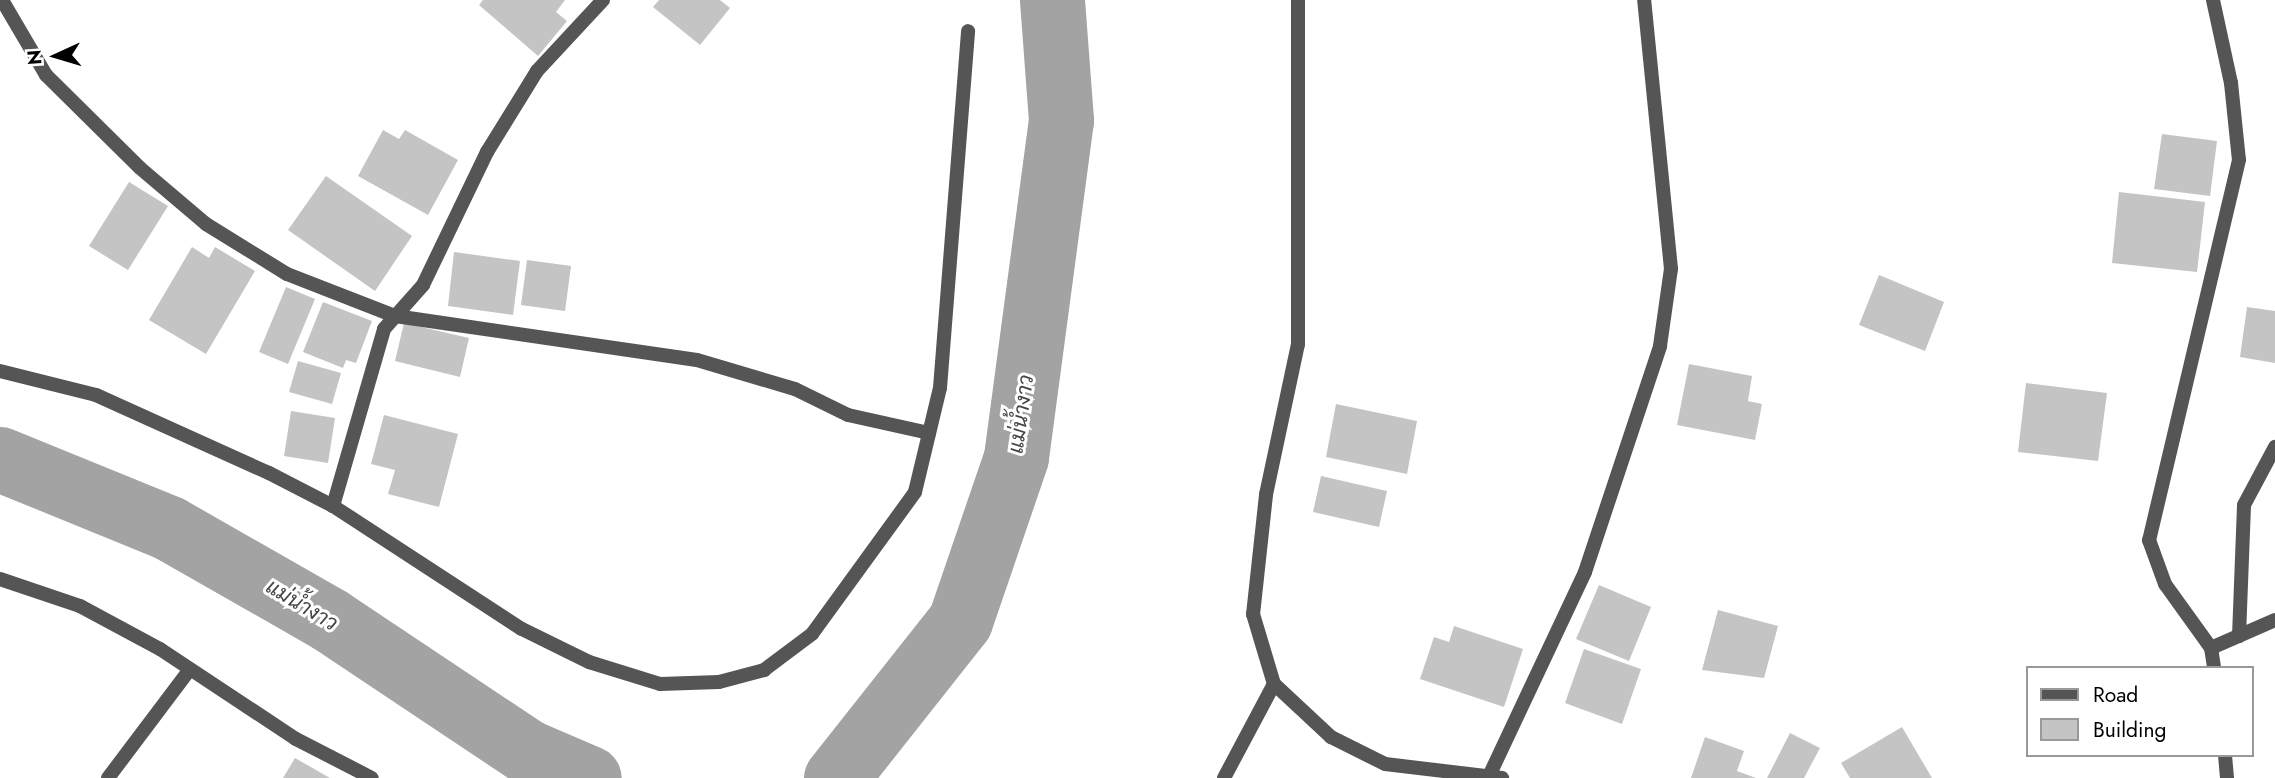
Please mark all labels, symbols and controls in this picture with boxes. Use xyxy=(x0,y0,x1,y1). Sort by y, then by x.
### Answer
north arrow xyxy=(21,21,91,91)
text: N xyxy=(21,49,49,66)
water label: แม่น้ำงาว xyxy=(1003,373,1039,455)
water label: แม่น้ำงาว xyxy=(262,574,342,636)
legend xyxy=(2026,666,2254,757)
text: Road xyxy=(2093,680,2138,710)
text: Building xyxy=(2093,715,2166,745)

